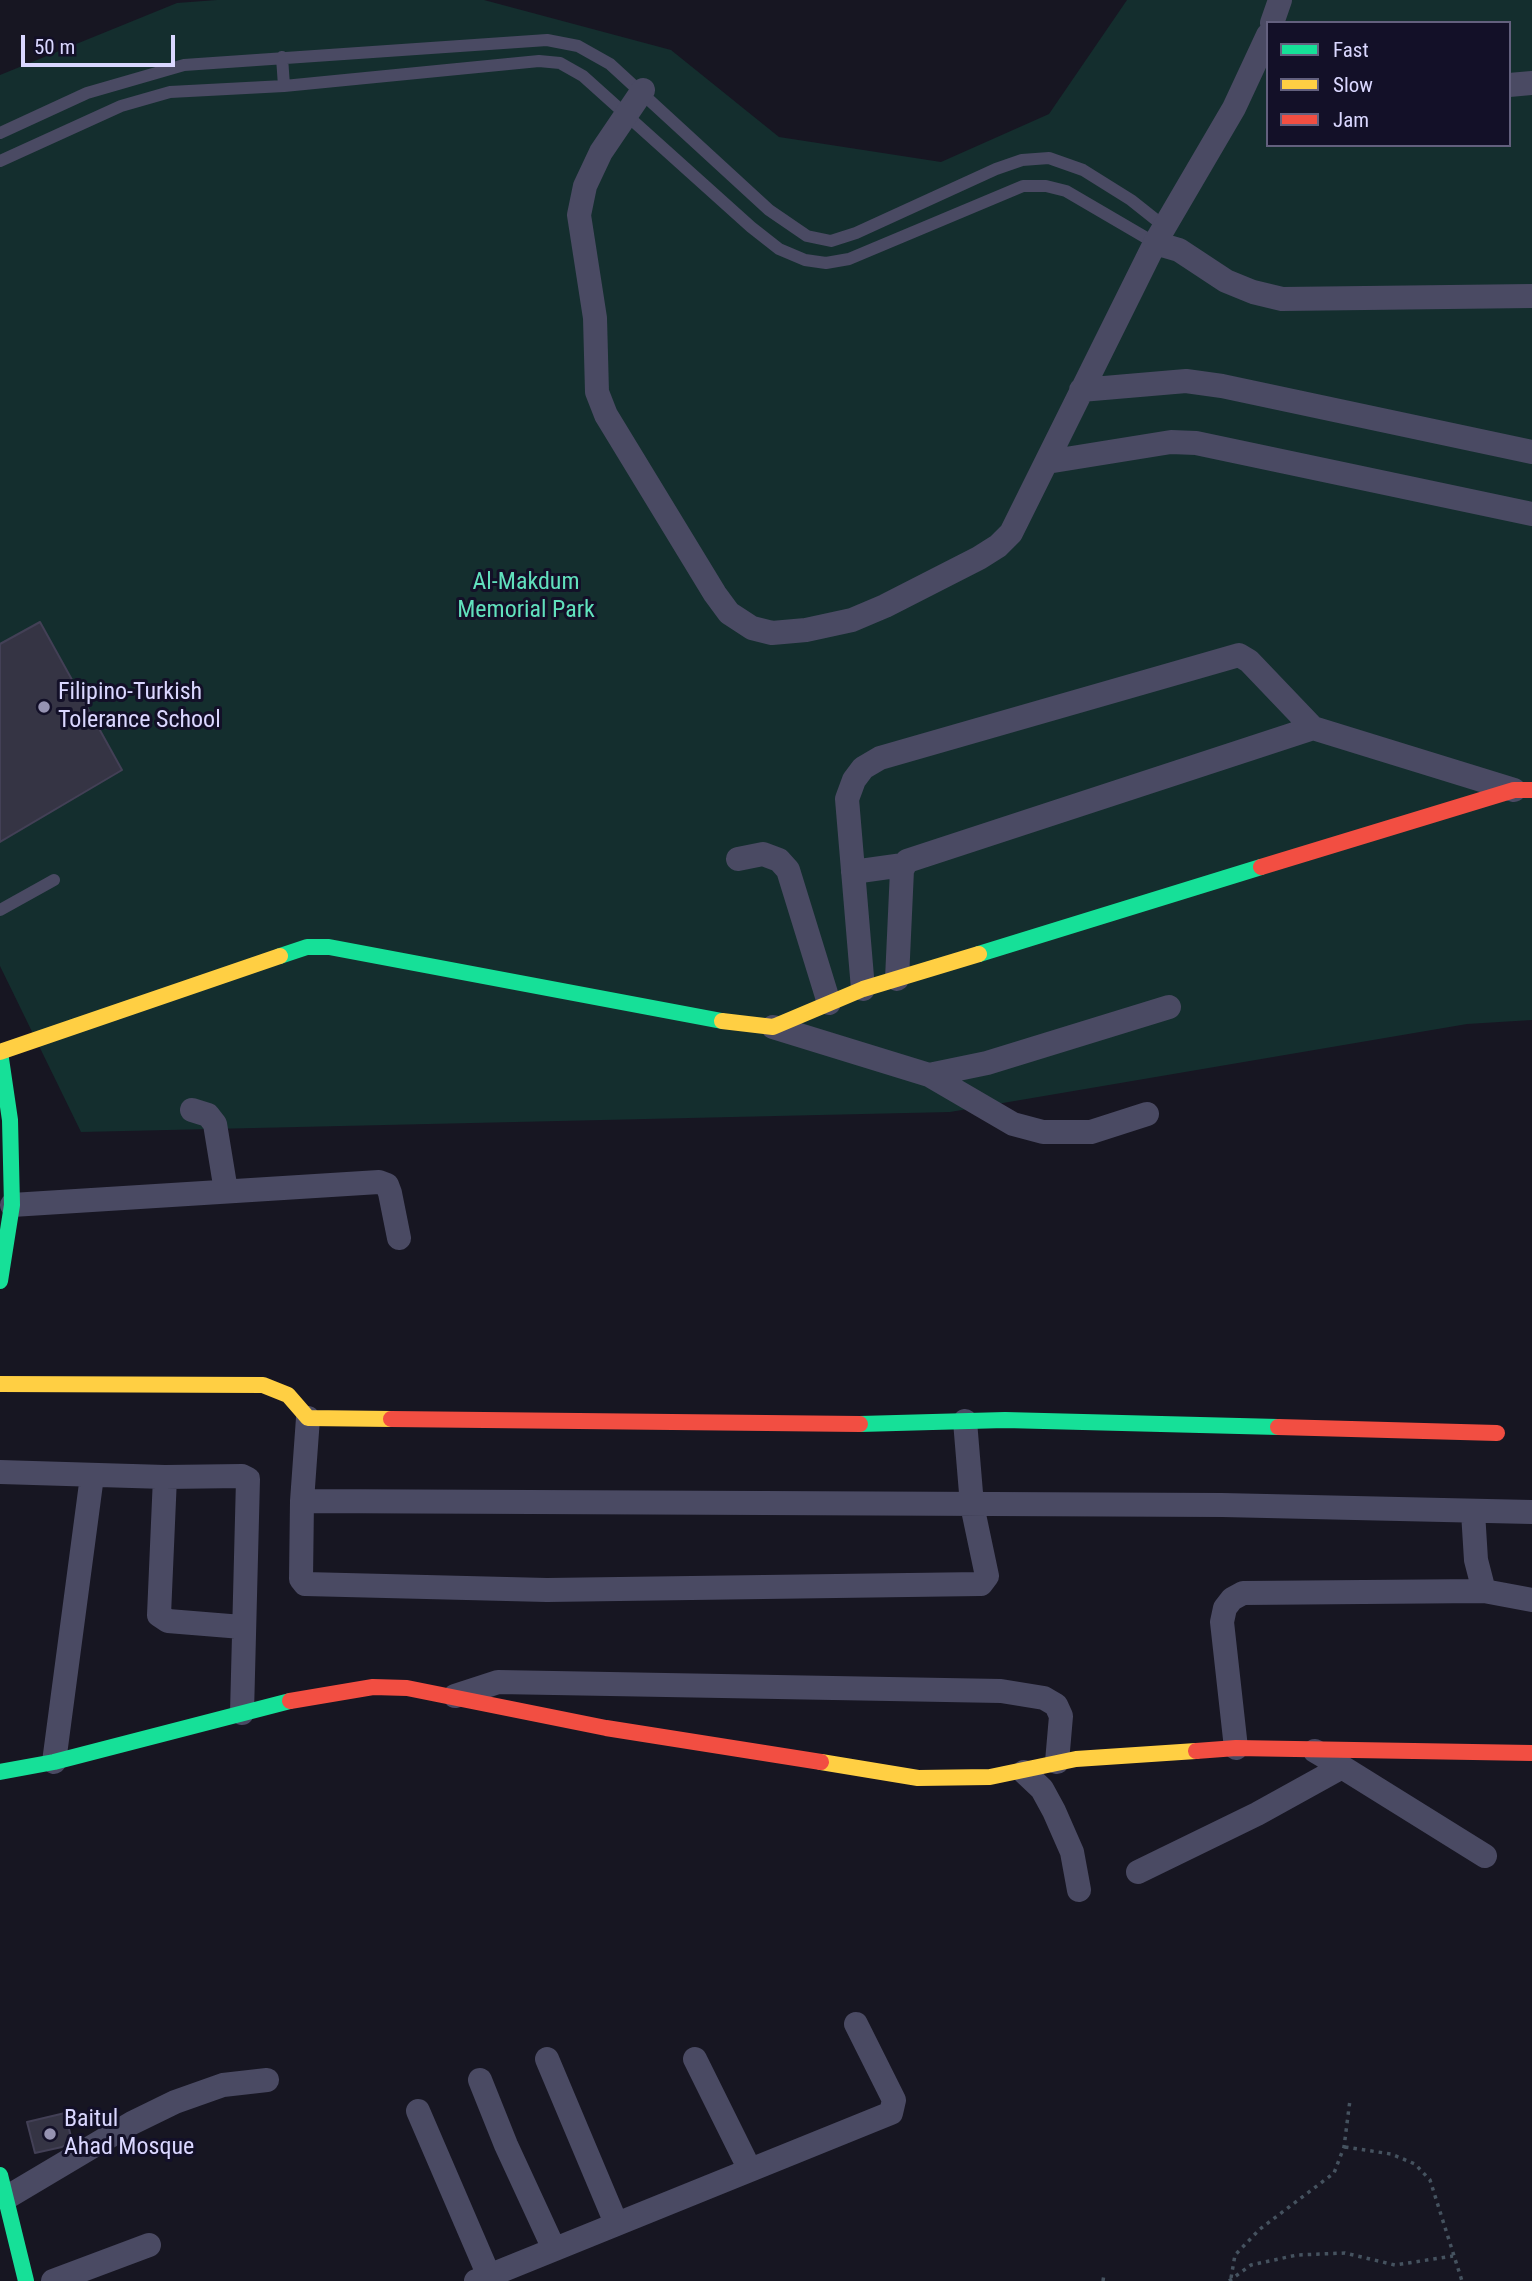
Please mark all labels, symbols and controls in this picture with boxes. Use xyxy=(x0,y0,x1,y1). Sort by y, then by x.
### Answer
scale bar xyxy=(24,21,178,65)
legend xyxy=(1266,21,1511,147)
text: 50 m xyxy=(34,35,75,59)
text: Fast xyxy=(1333,38,1369,62)
text: Slow xyxy=(1333,73,1373,97)
text: Jam xyxy=(1333,108,1369,132)
park label: Al-Makdum Memorial Park xyxy=(457,569,595,625)
place label: Filipino-Turkish Tolerance School xyxy=(58,679,221,735)
marker: Filipino-Turkish Tolerance School xyxy=(36,699,52,715)
place label: Baitul Ahad Mosque xyxy=(64,2106,194,2162)
marker: Baitul Ahad Mosque xyxy=(42,2126,58,2142)

